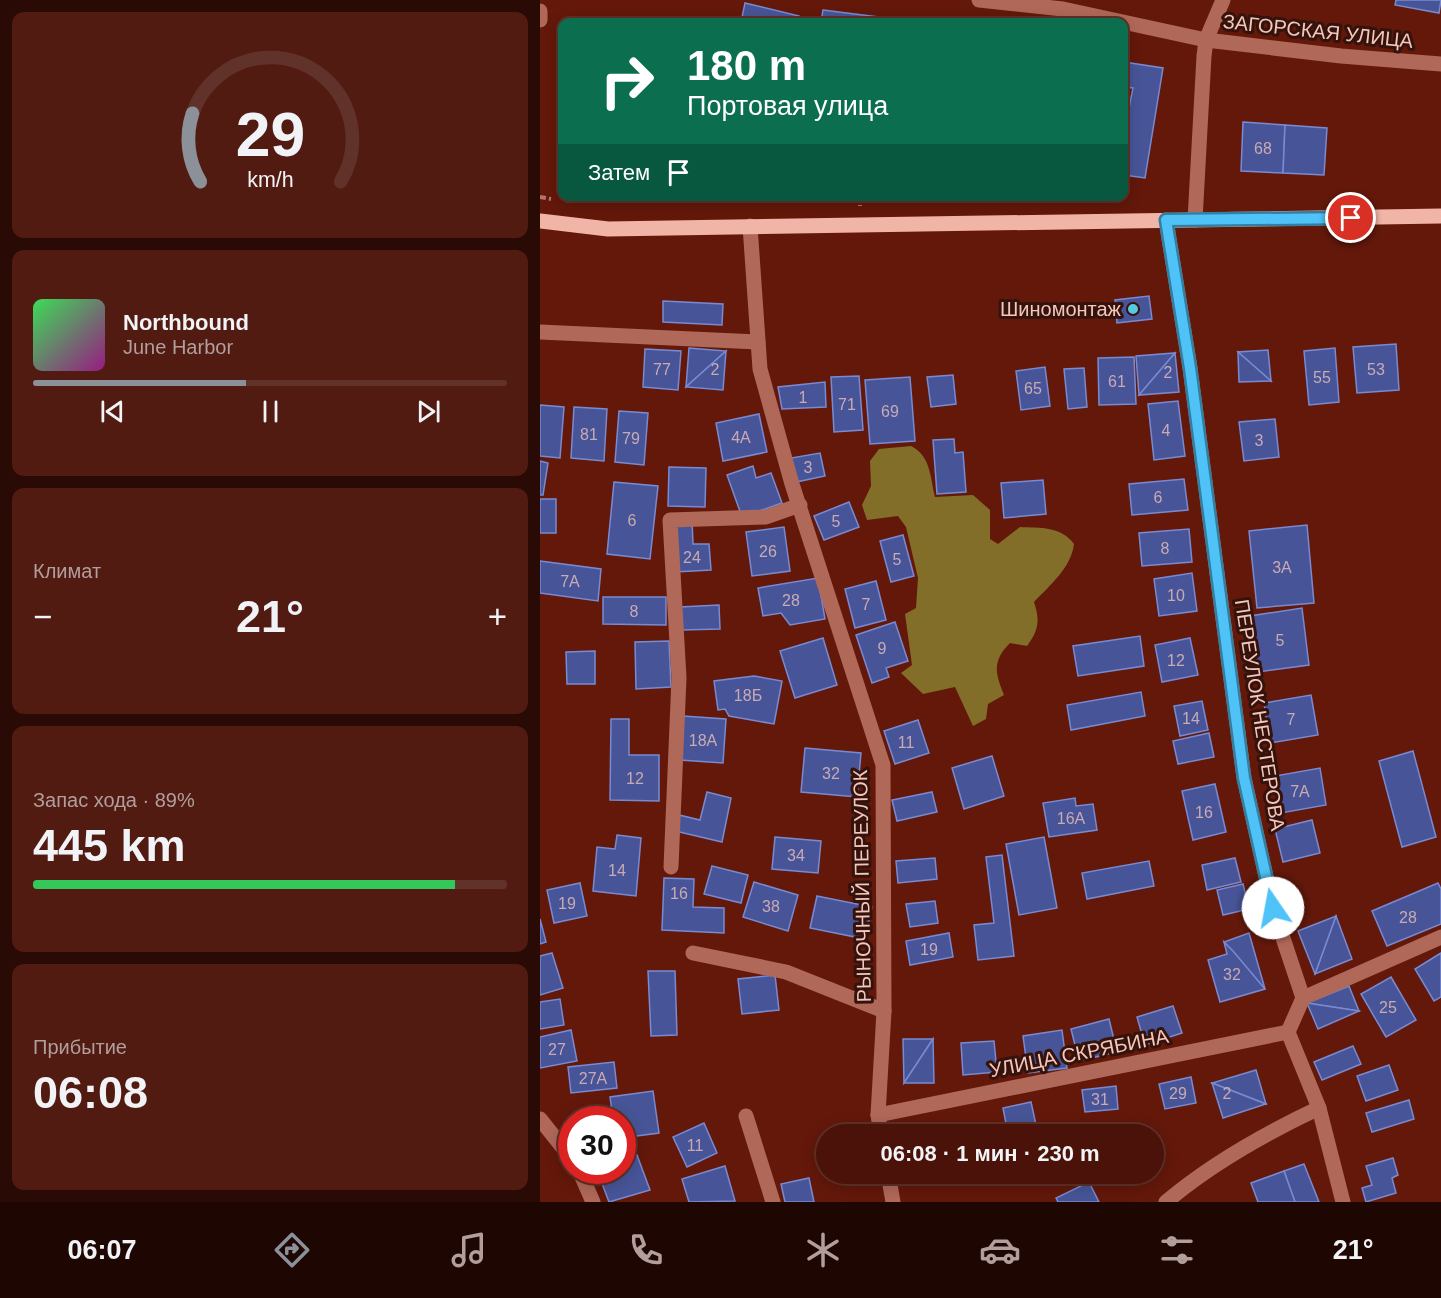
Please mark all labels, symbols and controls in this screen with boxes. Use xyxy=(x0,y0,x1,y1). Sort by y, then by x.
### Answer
street label: ЗАГОРСКАЯ УЛИЦА xyxy=(1222,10,1415,52)
icon: right xyxy=(588,42,666,120)
text: 180 m xyxy=(687,42,806,89)
text: Портовая улица xyxy=(687,91,888,121)
text: 29 xyxy=(235,100,305,169)
house number: 68 xyxy=(1254,140,1272,157)
icon: arrive xyxy=(662,156,695,189)
text: Затем xyxy=(588,160,650,185)
text: km/h xyxy=(247,168,293,192)
pin xyxy=(1325,192,1376,243)
icon: arrive xyxy=(1334,201,1367,234)
place label: Шиномонтаж xyxy=(1000,298,1122,320)
marker: Шиномонтаж xyxy=(1126,302,1140,316)
text: Northbound xyxy=(123,310,249,335)
text: June Harbor xyxy=(123,336,233,358)
house number: 77 xyxy=(653,361,671,378)
house number: 2 xyxy=(711,361,720,378)
house number: 53 xyxy=(1367,361,1385,378)
house number: 2 xyxy=(1164,364,1173,381)
house number: 55 xyxy=(1313,369,1331,386)
house number: 61 xyxy=(1108,373,1126,390)
house number: 65 xyxy=(1024,380,1042,397)
house number: 1 xyxy=(799,389,808,406)
icon: previous xyxy=(96,395,129,428)
icon: pause xyxy=(254,395,287,428)
icon: next xyxy=(412,395,445,428)
house number: 71 xyxy=(838,396,856,413)
house number: 69 xyxy=(881,403,899,420)
house number: 4 xyxy=(1162,422,1171,439)
house number: 81 xyxy=(580,426,598,443)
house number: 4А xyxy=(731,429,751,446)
house number: 79 xyxy=(622,430,640,447)
house number: 3 xyxy=(1255,432,1264,449)
house number: 3 xyxy=(804,459,813,476)
house number: 6 xyxy=(1154,489,1163,506)
house number: 6 xyxy=(628,512,637,529)
house number: 5 xyxy=(832,513,841,530)
house number: 8 xyxy=(1161,540,1170,557)
house number: 26 xyxy=(759,543,777,560)
house number: 24 xyxy=(683,549,701,566)
house number: 5 xyxy=(893,551,902,568)
house number: 3А xyxy=(1272,559,1292,576)
text: Климат xyxy=(33,560,101,582)
house number: 7А xyxy=(560,573,580,590)
house number: 10 xyxy=(1167,587,1185,604)
text: 21° xyxy=(236,591,304,642)
house number: 28 xyxy=(782,592,800,609)
house number: 7 xyxy=(862,596,871,613)
text: − xyxy=(33,598,52,635)
text: + xyxy=(488,598,507,635)
street label: ПЕРЕУЛОК НЕСТЕРОВА xyxy=(1231,598,1289,833)
house number: 8 xyxy=(630,603,639,620)
house number: 5 xyxy=(1276,632,1285,649)
house number: 9 xyxy=(878,640,887,657)
house number: 12 xyxy=(1167,652,1185,669)
house number: 18Б xyxy=(734,687,762,704)
house number: 14 xyxy=(1182,710,1200,727)
house number: 7 xyxy=(1287,711,1296,728)
house number: 18А xyxy=(689,732,718,749)
house number: 11 xyxy=(898,734,914,751)
house number: 32 xyxy=(822,765,840,782)
street label: РЫНОЧНЫЙ ПЕРЕУЛОК xyxy=(848,769,875,1003)
house number: 12 xyxy=(626,770,644,787)
house number: 7А xyxy=(1290,783,1310,800)
text: Запас хода · 89% xyxy=(33,789,195,811)
house number: 16 xyxy=(1195,804,1213,821)
house number: 16А xyxy=(1057,810,1086,827)
text: 445 km xyxy=(33,820,186,871)
house number: 34 xyxy=(787,847,805,864)
house number: 14 xyxy=(608,862,626,879)
position arrow xyxy=(1241,876,1305,940)
house number: 16 xyxy=(670,885,688,902)
house number: 19 xyxy=(558,895,576,912)
house number: 38 xyxy=(762,898,780,915)
house number: 28 xyxy=(1399,909,1417,926)
house number: 19 xyxy=(920,941,938,958)
house number: 32 xyxy=(1223,966,1241,983)
house number: 25 xyxy=(1379,999,1397,1016)
street label: УЛИЦА СКРЯБИНА xyxy=(988,1025,1171,1081)
text: Прибытие xyxy=(33,1036,127,1058)
house number: 27 xyxy=(548,1041,566,1058)
text: 06:08 xyxy=(33,1067,148,1118)
house number: 27А xyxy=(579,1070,608,1087)
house number: 29 xyxy=(1169,1085,1187,1102)
house number: 2 xyxy=(1223,1085,1232,1102)
house number: 31 xyxy=(1091,1091,1109,1108)
speed limit sign: 30 xyxy=(558,1106,636,1184)
house number: 11 xyxy=(687,1137,703,1154)
text: 06:08 · 1 мин · 230 m xyxy=(880,1141,1100,1166)
icon: directions xyxy=(271,1229,313,1271)
icon: music xyxy=(448,1229,490,1271)
icon: phone xyxy=(625,1229,667,1271)
icon: climate xyxy=(802,1229,844,1271)
icon: car xyxy=(979,1229,1021,1271)
icon: filters xyxy=(1156,1229,1198,1271)
text: 06:07 xyxy=(67,1235,137,1265)
text: 21° xyxy=(1333,1235,1373,1265)

